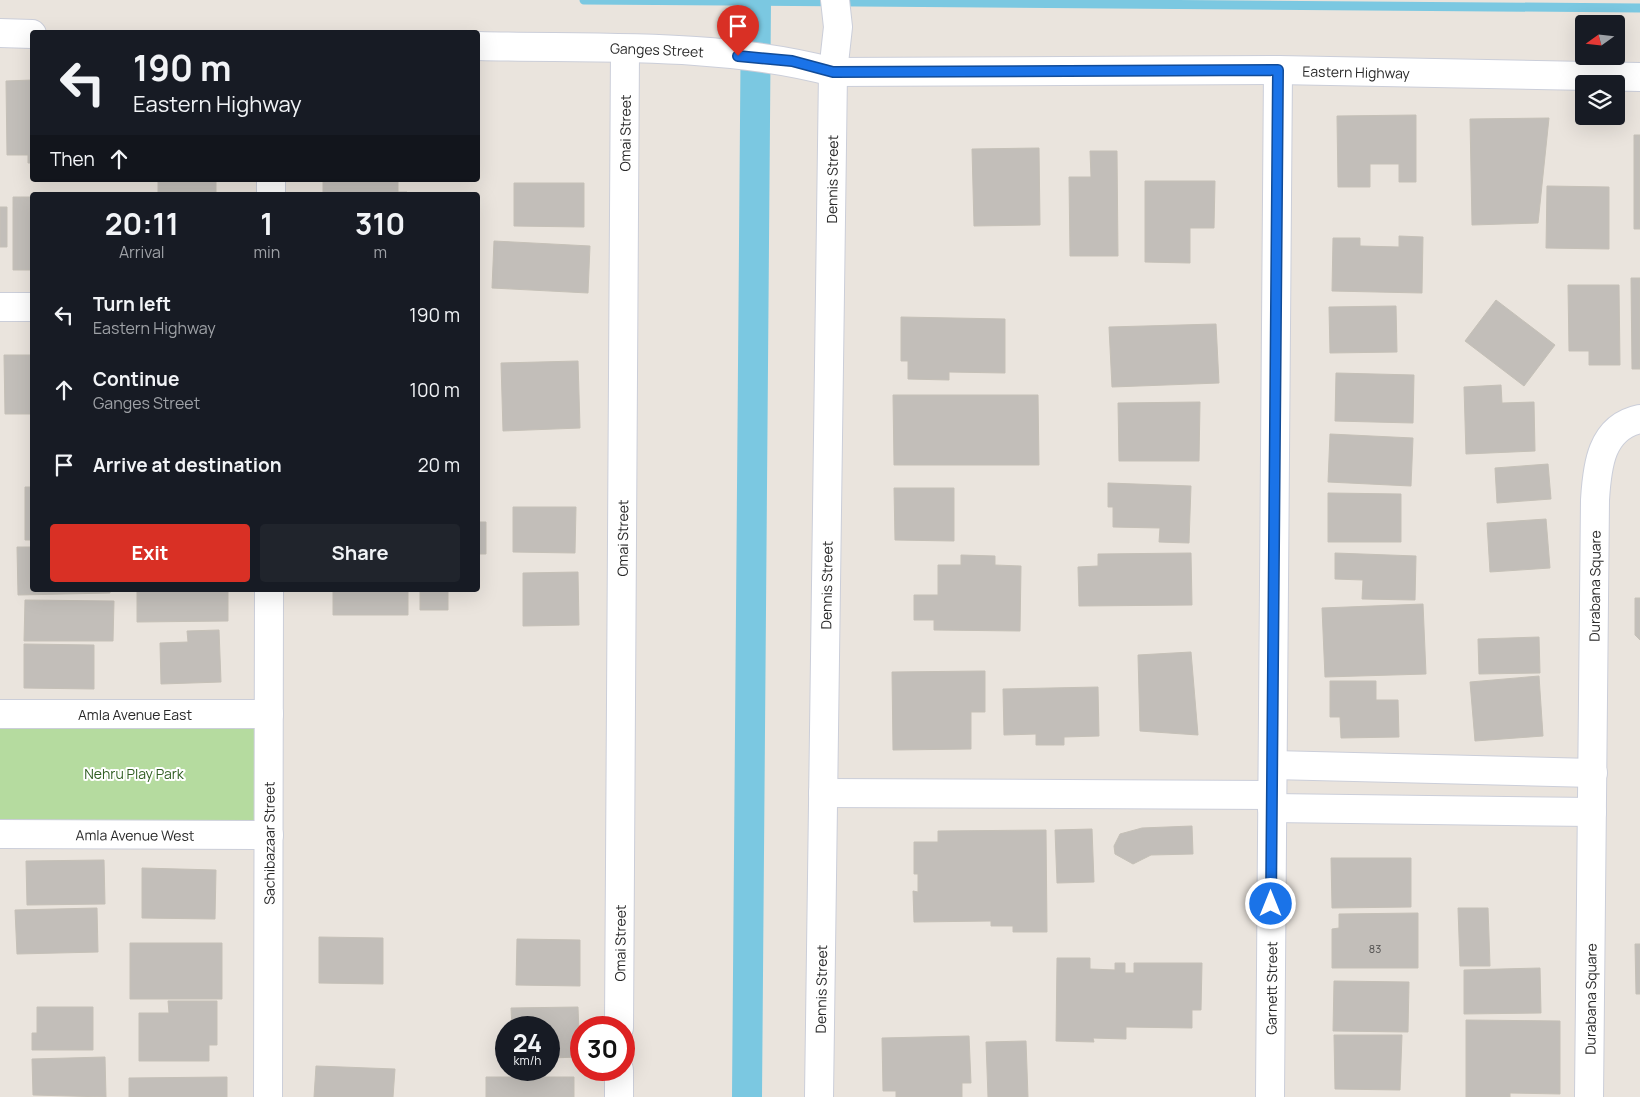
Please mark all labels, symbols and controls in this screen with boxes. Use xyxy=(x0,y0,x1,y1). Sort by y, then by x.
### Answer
pin xyxy=(717,5,759,56)
icon: arrive xyxy=(724,12,752,40)
north arrow xyxy=(1575,15,1625,65)
map controls xyxy=(1575,15,1625,125)
street label: Ganges Street xyxy=(610,38,705,61)
text: 190 m xyxy=(133,44,232,92)
icon: left xyxy=(50,50,115,115)
street label: Eastern Highway xyxy=(1302,61,1411,82)
button: layers xyxy=(1575,75,1625,125)
text: Eastern Highway xyxy=(133,89,302,119)
street label: Omai Street xyxy=(615,94,634,172)
street label: Dennis Street xyxy=(821,134,842,224)
icon: ahead xyxy=(105,145,133,173)
text: Then xyxy=(50,146,95,172)
text: 20:11 xyxy=(105,203,179,244)
text: 1 xyxy=(260,203,273,244)
text: 310 xyxy=(355,203,405,244)
text: Arrival xyxy=(119,241,165,263)
text: min xyxy=(254,241,280,263)
text: m xyxy=(373,241,387,263)
text: Turn left xyxy=(93,291,171,317)
icon: left xyxy=(50,301,78,329)
text: 190 m xyxy=(409,302,460,328)
text: Eastern Highway xyxy=(93,317,216,339)
text: Continue xyxy=(93,366,179,392)
icon: ahead xyxy=(50,376,78,404)
text: 100 m xyxy=(409,377,460,403)
text: Ganges Street xyxy=(93,392,200,414)
icon: arrive xyxy=(50,451,78,479)
text: Arrive at destination xyxy=(93,452,282,478)
text: 20 m xyxy=(418,452,460,478)
street label: Omai Street xyxy=(612,499,632,577)
button: Exit xyxy=(50,524,250,582)
button: Share xyxy=(260,524,460,582)
street label: Durabana Square xyxy=(1584,530,1604,642)
street label: Dennis Street xyxy=(816,540,836,630)
street label: Amla Avenue East xyxy=(78,705,192,724)
park label: Nehru Play Park xyxy=(84,764,185,783)
street label: Sachibazaar Street xyxy=(259,781,278,905)
street label: Amla Avenue West xyxy=(76,825,195,844)
position arrow xyxy=(1244,877,1296,929)
street label: Omai Street xyxy=(610,904,629,982)
street label: Garnett Street xyxy=(1261,941,1281,1035)
house number: 83 xyxy=(1369,941,1381,956)
street label: Durabana Square xyxy=(1580,943,1600,1055)
street label: Dennis Street xyxy=(810,944,831,1033)
speed limit sign: 30 xyxy=(570,1016,635,1081)
text: 24 xyxy=(513,1025,542,1060)
text: km/h xyxy=(514,1052,541,1069)

